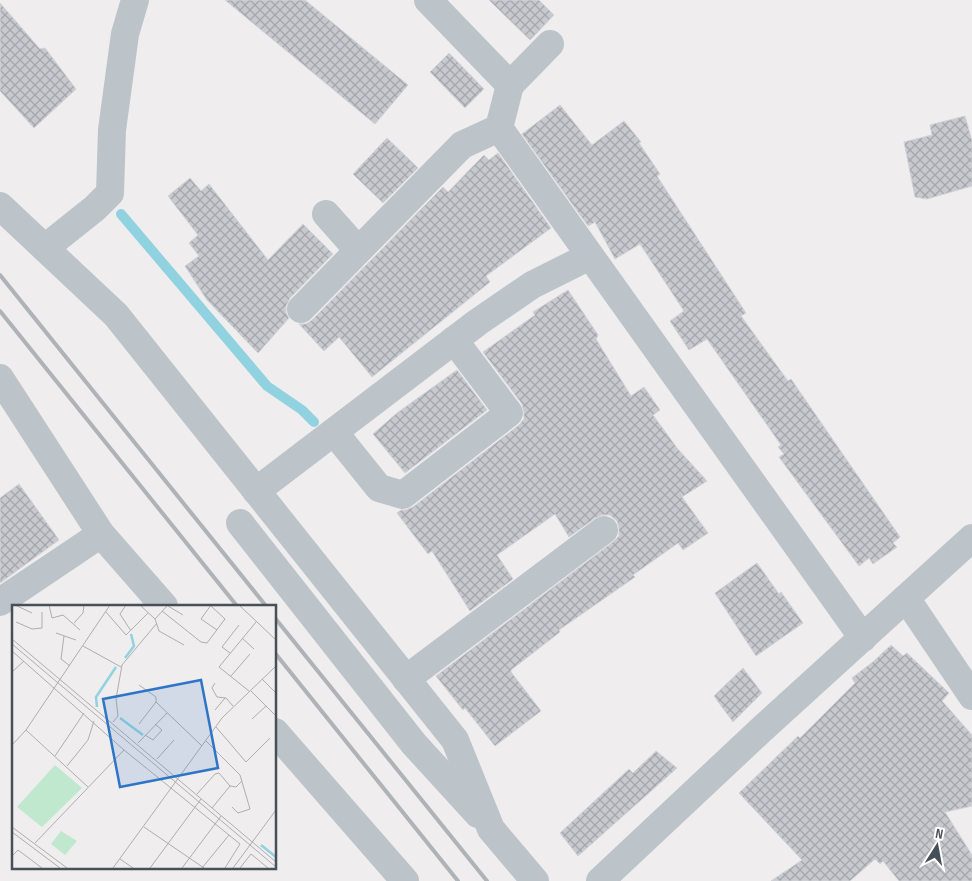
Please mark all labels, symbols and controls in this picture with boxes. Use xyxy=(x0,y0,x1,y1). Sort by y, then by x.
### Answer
inset map xyxy=(12,605,276,868)
north arrow xyxy=(912,821,962,871)
text: N xyxy=(934,825,945,843)

